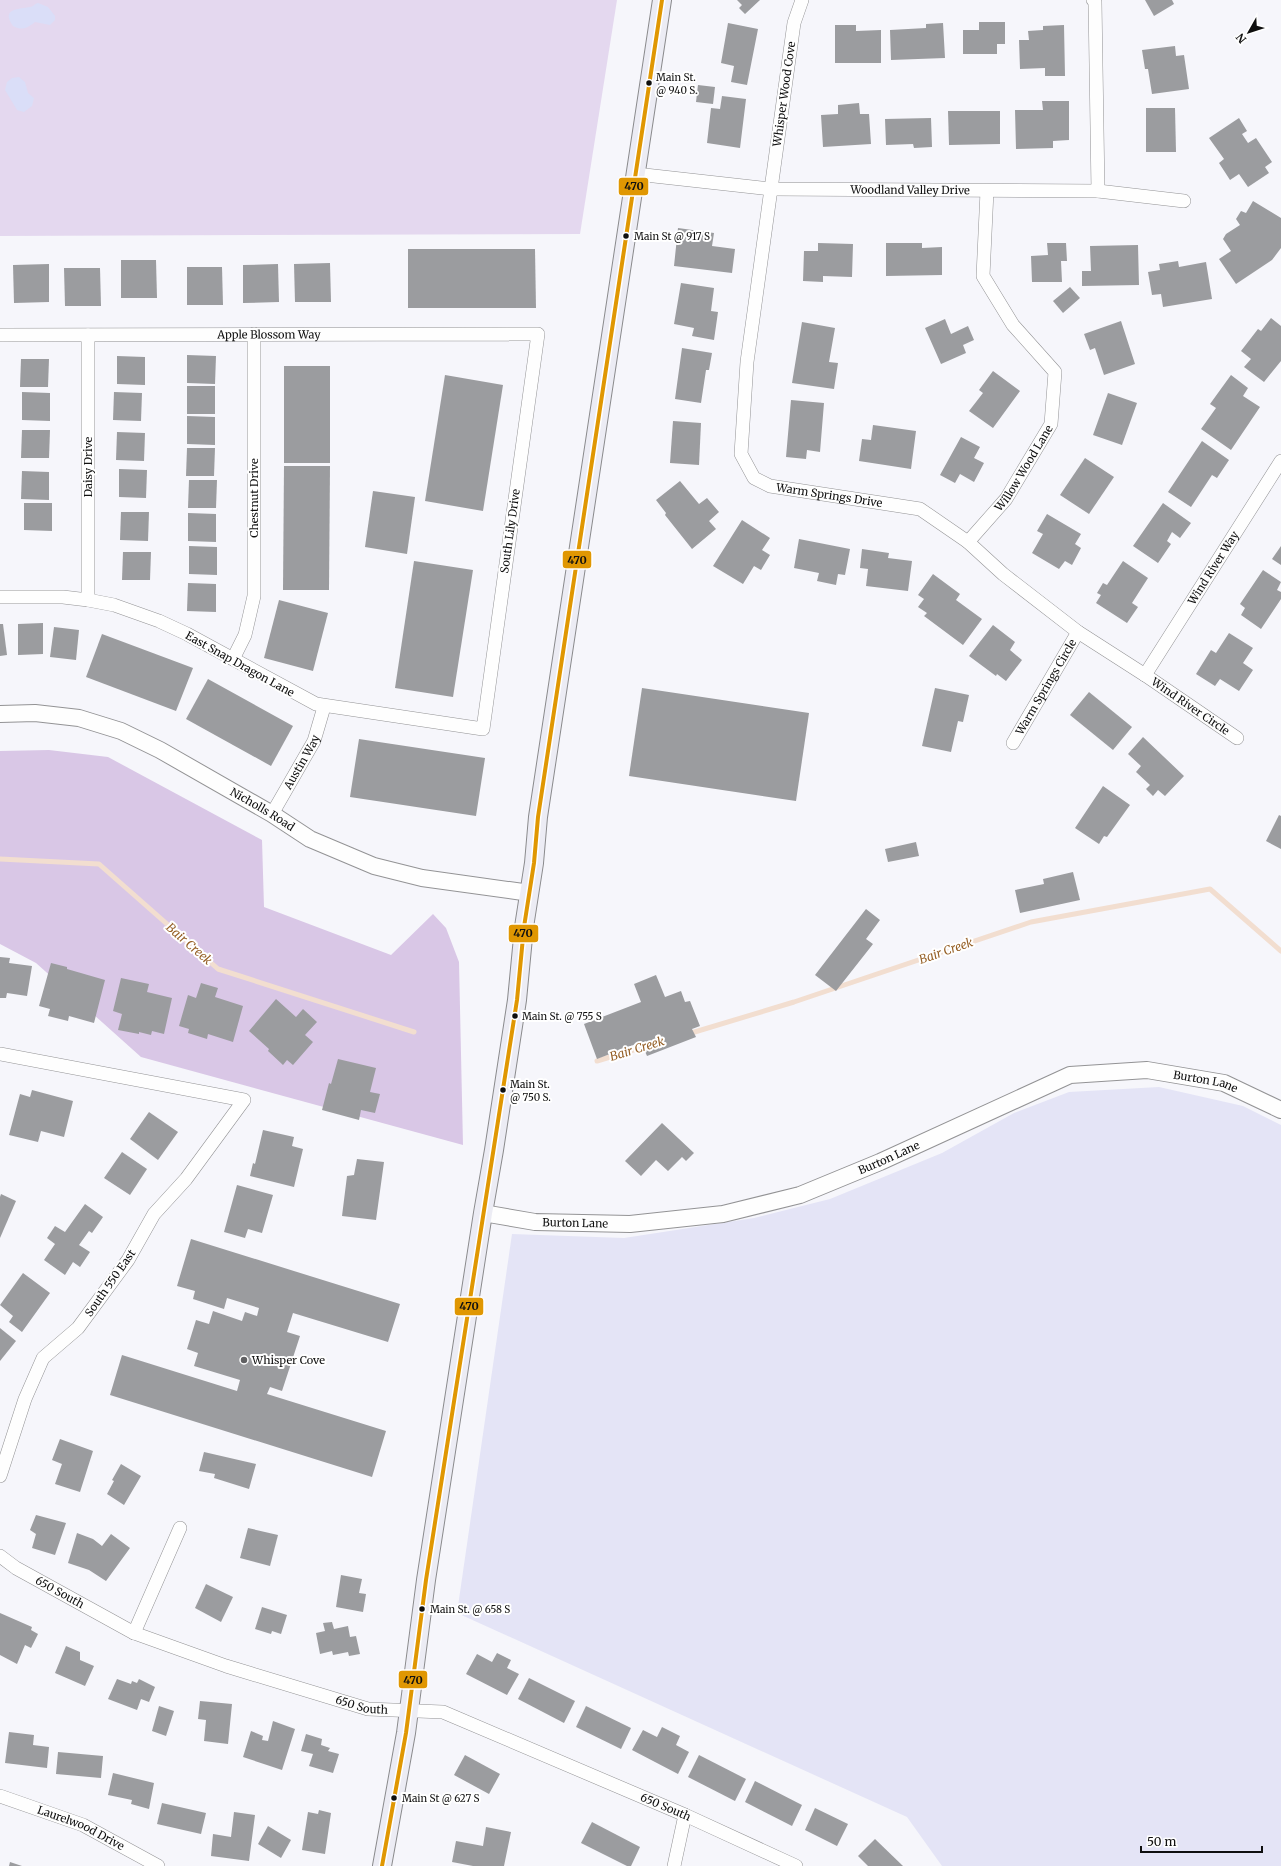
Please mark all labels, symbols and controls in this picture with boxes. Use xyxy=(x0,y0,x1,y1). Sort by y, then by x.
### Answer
north arrow xyxy=(1229,12,1269,52)
text: N xyxy=(1233,30,1249,46)
street label: Whisper Wood Cove xyxy=(770,40,798,148)
place label: Main St. @ 940 S. xyxy=(656,71,698,97)
marker: Main St. @ 940 S. xyxy=(644,78,654,88)
line badge: 470 xyxy=(618,177,649,196)
text: 470 xyxy=(624,179,644,193)
street label: Woodland Valley Drive xyxy=(849,182,970,197)
place label: Main St @ 917 S xyxy=(634,230,710,243)
marker: Main St @ 917 S xyxy=(621,231,631,241)
street label: Apple Blossom Way xyxy=(216,327,321,342)
street label: Willow Wood Lane xyxy=(991,422,1056,515)
street label: Daisy Drive xyxy=(81,436,95,497)
street label: Chestnut Drive xyxy=(247,458,261,538)
street label: Warm Springs Drive xyxy=(774,480,884,510)
street label: South Lily Drive xyxy=(497,488,523,574)
street label: Wind River Way xyxy=(1184,528,1242,608)
line badge: 470 xyxy=(562,550,592,569)
text: 470 xyxy=(567,553,587,567)
street label: East Snap Dragon Lane xyxy=(183,628,297,700)
street label: Warm Springs Circle xyxy=(1012,636,1079,738)
street label: Wind River Circle xyxy=(1148,674,1232,738)
street label: Austin Way xyxy=(280,733,323,792)
street label: Nicholls Road xyxy=(228,785,298,834)
water label: Bair Creek xyxy=(163,920,216,968)
line badge: 470 xyxy=(508,924,539,943)
text: 470 xyxy=(513,926,533,940)
water label: Bair Creek xyxy=(917,934,975,967)
place label: Main St. @ 755 S xyxy=(522,1010,602,1023)
marker: Main St. @ 755 S xyxy=(510,1011,520,1021)
water label: Bair Creek xyxy=(608,1033,666,1064)
street label: Burton Lane xyxy=(1172,1068,1240,1096)
place label: Main St. @ 750 S. xyxy=(510,1078,551,1104)
marker: Main St. @ 750 S. xyxy=(498,1085,508,1095)
street label: Burton Lane xyxy=(856,1138,922,1177)
street label: Burton Lane xyxy=(542,1215,608,1231)
street label: South 550 East xyxy=(82,1246,139,1319)
line badge: 470 xyxy=(454,1297,484,1316)
text: 470 xyxy=(459,1299,479,1313)
place label: Whisper Cove xyxy=(251,1353,325,1367)
marker: Whisper Cove xyxy=(239,1355,249,1365)
street label: 650 South xyxy=(33,1573,87,1612)
place label: Main St. @ 658 S xyxy=(430,1603,510,1616)
marker: Main St. @ 658 S xyxy=(417,1604,427,1614)
line badge: 470 xyxy=(398,1670,428,1689)
text: 470 xyxy=(403,1673,423,1687)
street label: 650 South xyxy=(334,1693,389,1717)
street label: 650 South xyxy=(638,1790,694,1824)
place label: Main St @ 627 S xyxy=(402,1792,480,1805)
marker: Main St @ 627 S xyxy=(389,1793,399,1803)
street label: Laurelwood Drive xyxy=(35,1803,127,1853)
scale bar xyxy=(1141,1828,1262,1854)
text: 50 m xyxy=(1147,1834,1176,1849)

